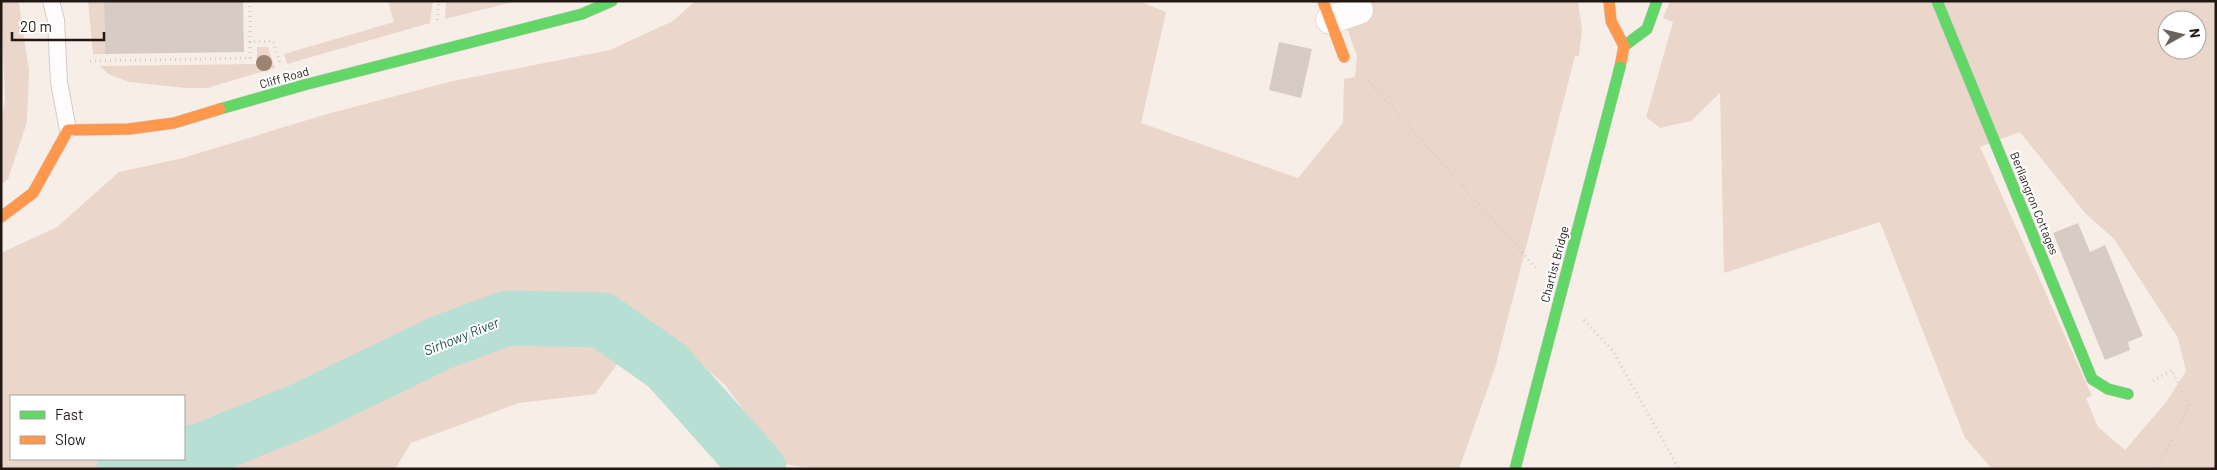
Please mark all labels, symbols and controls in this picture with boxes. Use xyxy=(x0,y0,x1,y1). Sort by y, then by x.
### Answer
scale bar xyxy=(12,10,105,42)
north arrow xyxy=(2157,10,2207,60)
text: 20 m xyxy=(20,17,52,35)
text: N xyxy=(2186,27,2204,39)
street label: Cliff Road xyxy=(258,63,310,91)
street label: Berllangron Cottages xyxy=(2008,150,2062,257)
street label: Chartist Bridge xyxy=(1537,224,1571,304)
water label: Sirhowy River xyxy=(421,313,502,359)
legend xyxy=(10,395,185,460)
text: Fast xyxy=(55,405,83,423)
text: Slow xyxy=(55,430,86,448)

